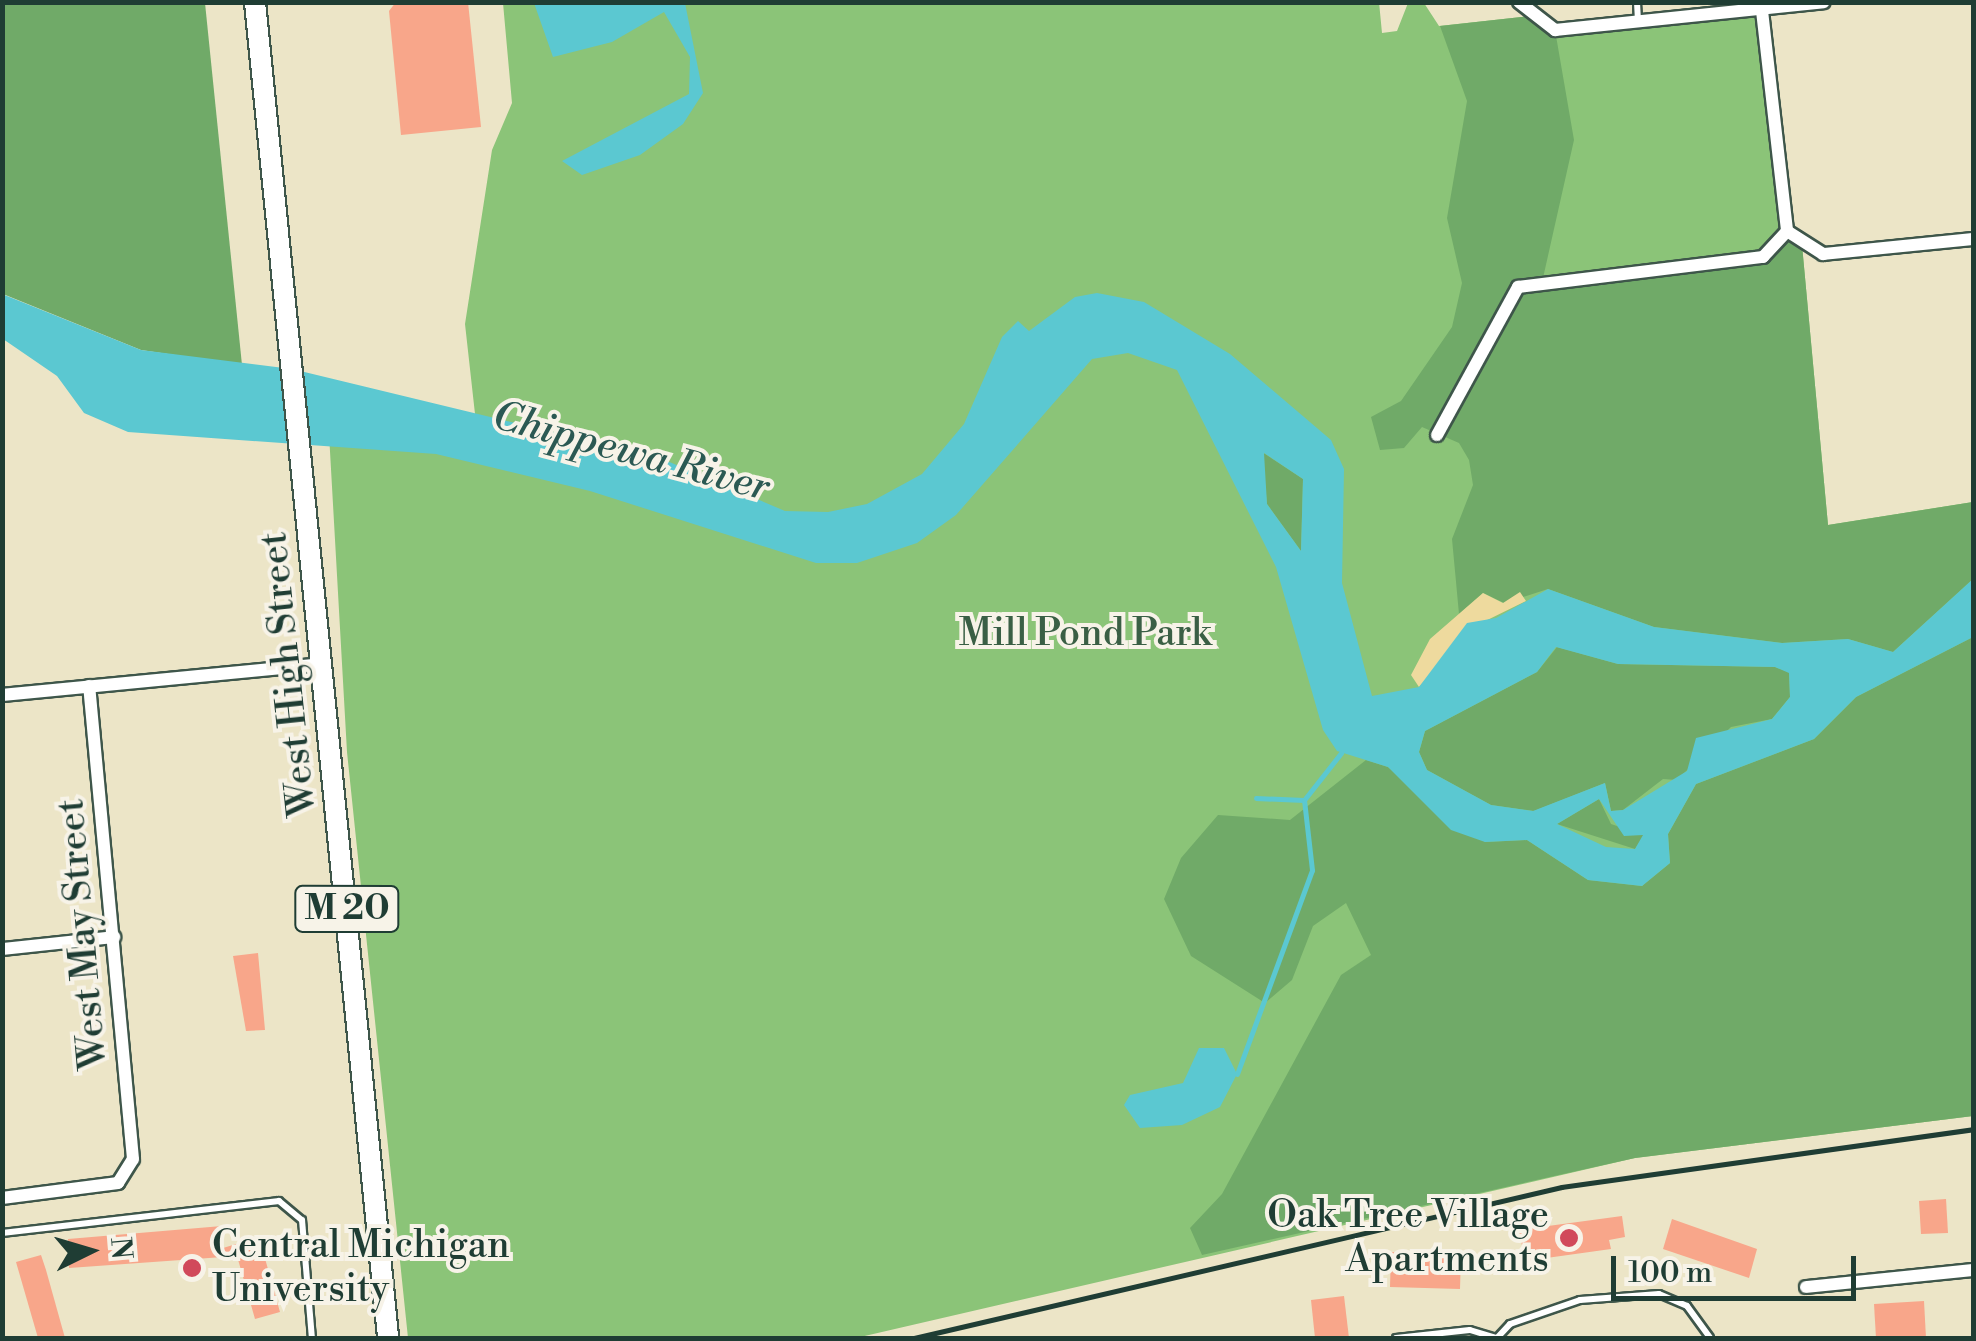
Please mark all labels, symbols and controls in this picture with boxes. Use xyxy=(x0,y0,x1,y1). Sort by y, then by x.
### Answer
water label: Chippewa River xyxy=(487,392,775,512)
street label: West High Street xyxy=(251,530,327,818)
park label: Mill Pond Park xyxy=(959,611,1211,657)
street label: West May Street xyxy=(48,797,118,1071)
road number: M 20 xyxy=(292,879,402,939)
place label: Oak Tree Village Apartments xyxy=(1267,1193,1549,1282)
north arrow xyxy=(40,1201,140,1301)
place label: Central Michigan University xyxy=(212,1223,510,1312)
marker: Oak Tree Village Apartments xyxy=(1558,1227,1580,1249)
text: N xyxy=(102,1236,139,1261)
scale bar xyxy=(1616,1236,1861,1298)
text: 100 m xyxy=(1628,1254,1712,1292)
marker: Central Michigan University xyxy=(181,1257,203,1279)

